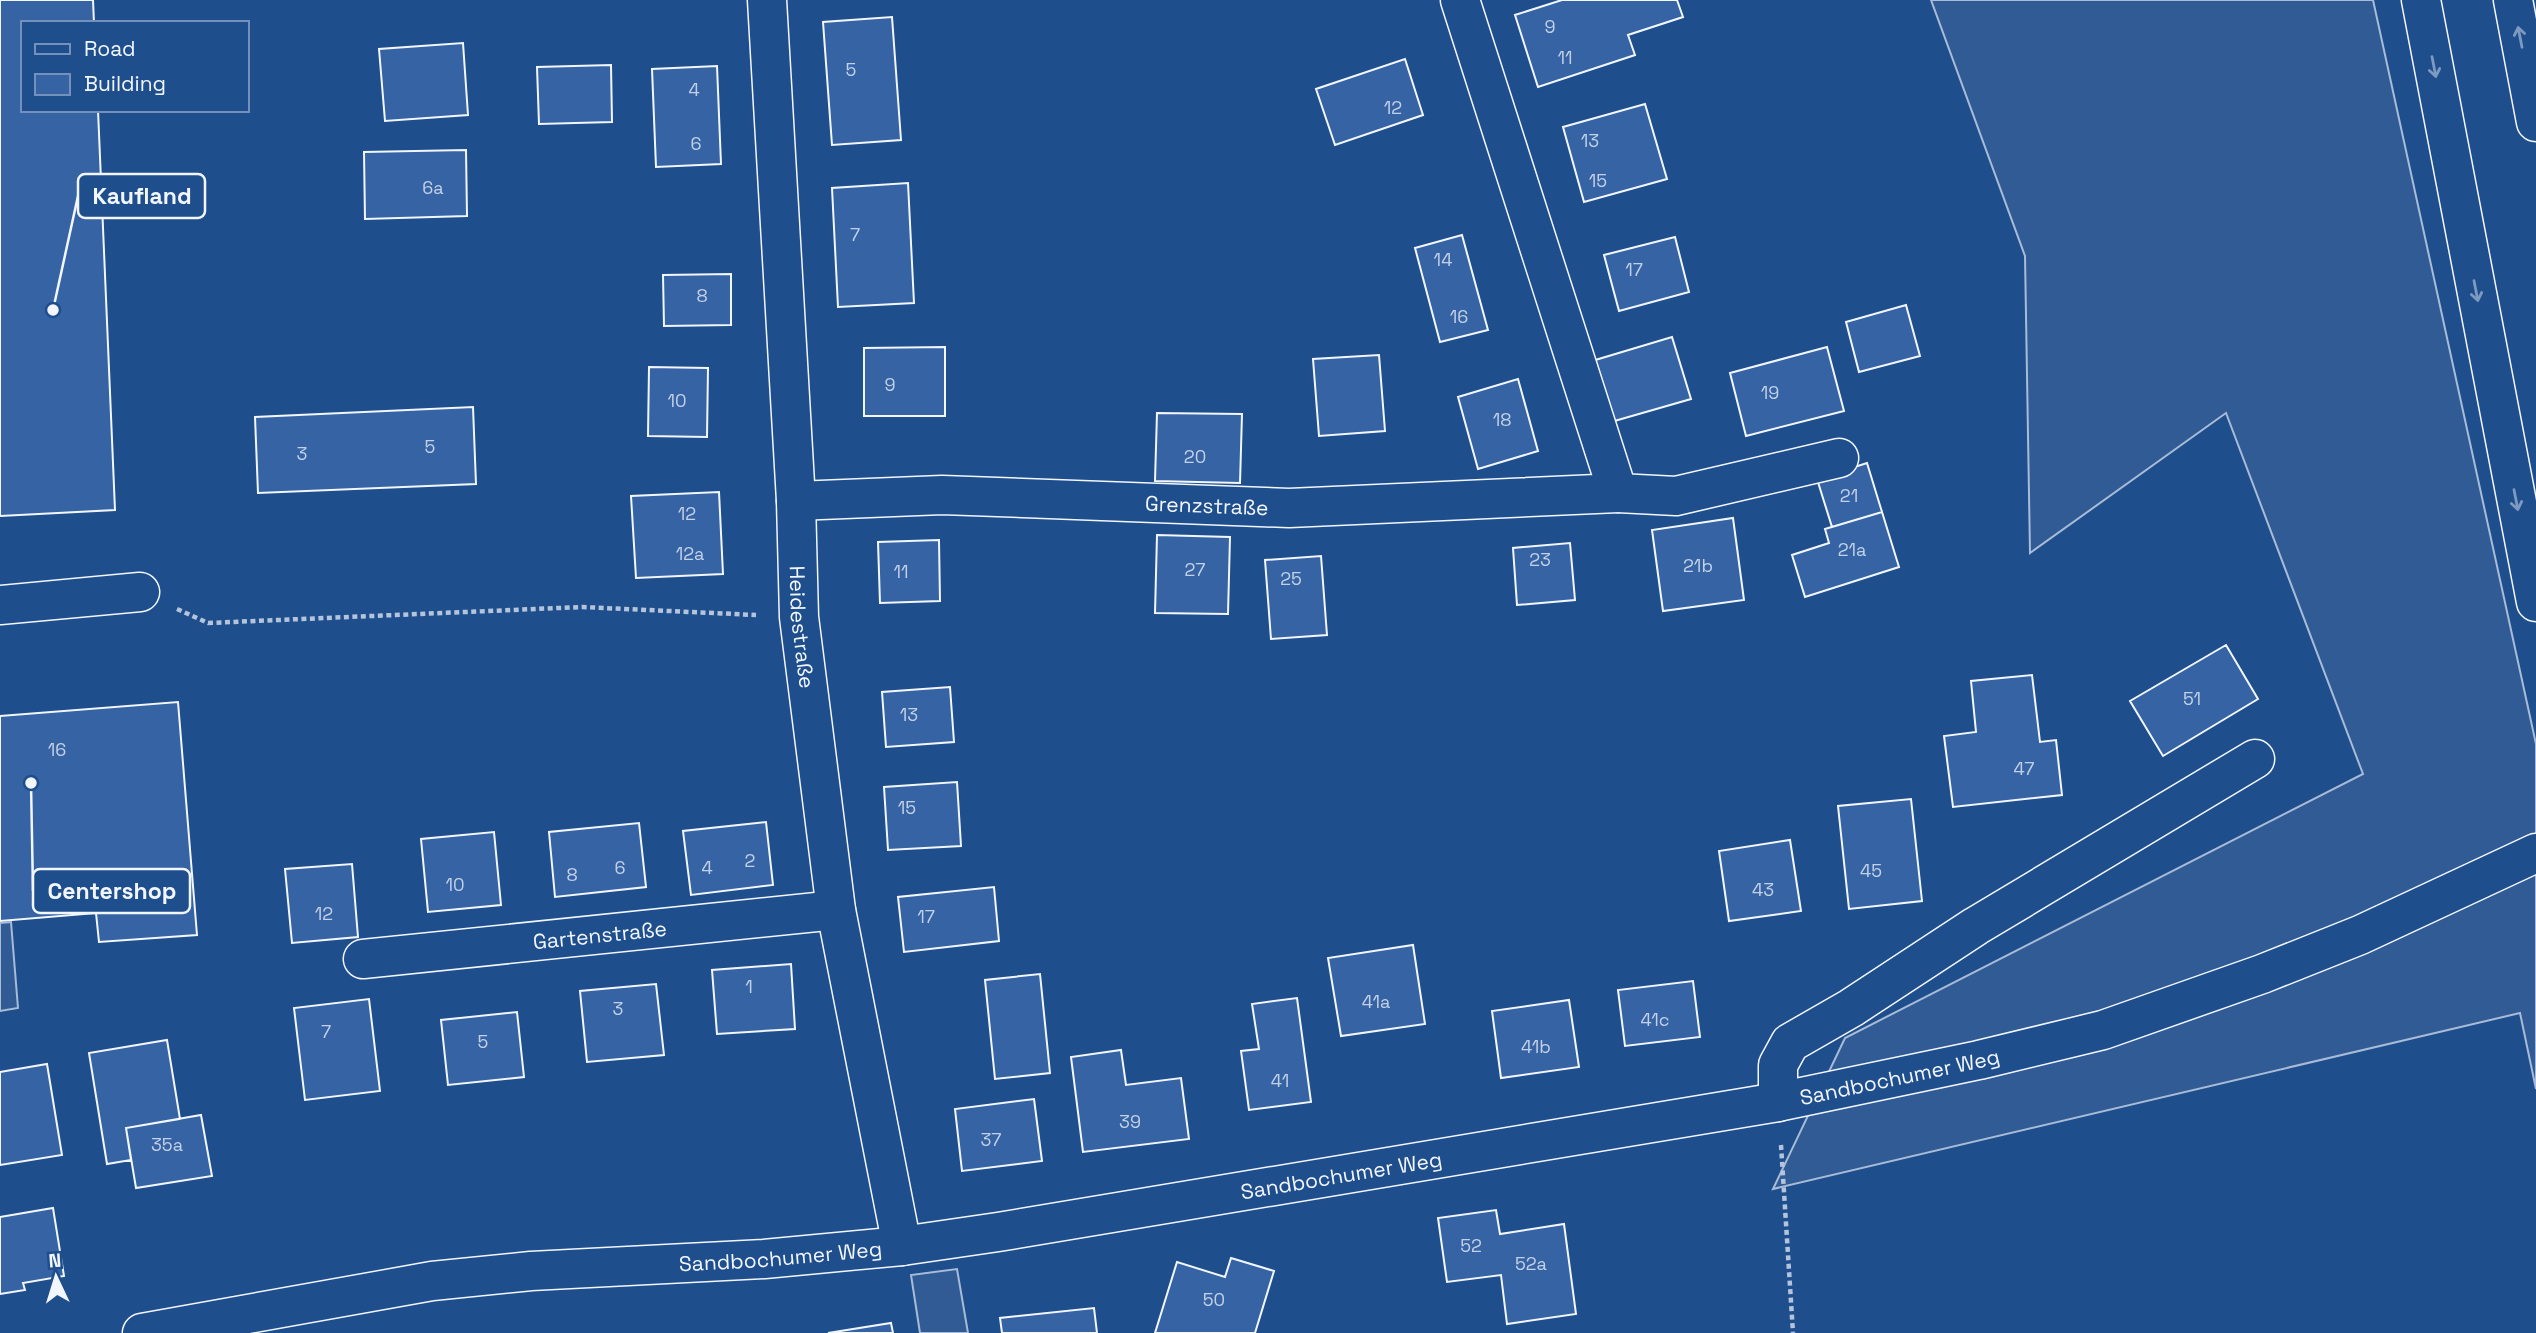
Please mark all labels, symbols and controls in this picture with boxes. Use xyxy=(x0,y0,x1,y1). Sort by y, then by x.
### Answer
house number: 9 xyxy=(1544,15,1556,38)
legend xyxy=(21,21,248,112)
one-way arrow xyxy=(2513,26,2526,49)
text: Road xyxy=(84,35,136,62)
house number: 11 xyxy=(1557,46,1573,69)
one-way arrow xyxy=(2428,55,2441,78)
house number: 5 xyxy=(846,58,856,81)
text: Building xyxy=(84,70,166,97)
house number: 4 xyxy=(688,78,700,101)
house number: 12 xyxy=(1384,96,1402,119)
house number: 13 xyxy=(1581,129,1599,152)
house number: 6 xyxy=(690,132,702,155)
house number: 15 xyxy=(1589,169,1607,192)
callout: Kaufland xyxy=(78,174,205,218)
house number: 6a xyxy=(422,176,444,199)
text: Kaufland xyxy=(92,181,192,211)
house number: 7 xyxy=(850,223,860,246)
house number: 14 xyxy=(1434,248,1452,271)
house number: 17 xyxy=(1625,258,1643,281)
one-way arrow xyxy=(2470,279,2484,302)
house number: 8 xyxy=(696,284,708,307)
house number: 16 xyxy=(1450,305,1468,328)
house number: 9 xyxy=(884,373,896,396)
house number: 19 xyxy=(1761,381,1779,404)
house number: 10 xyxy=(667,389,687,412)
house number: 18 xyxy=(1493,408,1511,431)
house number: 5 xyxy=(425,435,435,458)
house number: 3 xyxy=(297,442,307,465)
house number: 20 xyxy=(1184,445,1206,468)
house number: 21 xyxy=(1840,484,1858,507)
one-way arrow xyxy=(2510,488,2524,511)
street label: Grenzstraße xyxy=(1144,489,1269,521)
house number: 12 xyxy=(678,502,696,525)
house number: 21a xyxy=(1838,538,1866,561)
house number: 12a xyxy=(676,542,704,565)
house number: 23 xyxy=(1529,548,1551,571)
house number: 21b xyxy=(1683,554,1713,577)
house number: 27 xyxy=(1185,558,1205,581)
house number: 11 xyxy=(893,560,909,583)
street label: Heidestraße xyxy=(784,565,821,690)
house number: 25 xyxy=(1280,567,1302,590)
house number: 51 xyxy=(2183,687,2201,710)
house number: 13 xyxy=(900,703,918,726)
house number: 16 xyxy=(48,738,66,761)
house number: 47 xyxy=(2014,757,2034,780)
house number: 15 xyxy=(898,796,916,819)
house number: 2 xyxy=(745,849,755,872)
house number: 6 xyxy=(614,856,626,879)
house number: 4 xyxy=(701,856,713,879)
house number: 45 xyxy=(1860,859,1882,882)
house number: 8 xyxy=(566,863,578,886)
callout: Centershop xyxy=(33,869,190,913)
house number: 10 xyxy=(445,873,465,896)
text: Centershop xyxy=(47,876,177,906)
house number: 43 xyxy=(1752,878,1774,901)
house number: 12 xyxy=(315,902,333,925)
house number: 17 xyxy=(917,905,935,928)
street label: Gartenstraße xyxy=(532,914,668,955)
house number: 1 xyxy=(745,975,753,998)
house number: 41a xyxy=(1362,990,1390,1013)
house number: 3 xyxy=(613,997,623,1020)
house number: 41c xyxy=(1640,1008,1670,1031)
house number: 7 xyxy=(321,1020,331,1043)
house number: 5 xyxy=(478,1030,488,1053)
house number: 41b xyxy=(1521,1035,1551,1058)
street label: Sandbochumer Weg xyxy=(1797,1042,2002,1111)
house number: 41 xyxy=(1271,1069,1289,1092)
house number: 39 xyxy=(1119,1110,1141,1133)
house number: 37 xyxy=(980,1128,1002,1151)
house number: 35a xyxy=(151,1133,183,1156)
street label: Sandbochumer Weg xyxy=(1239,1145,1444,1205)
street label: Sandbochumer Weg xyxy=(678,1234,883,1277)
house number: 52 xyxy=(1460,1234,1482,1257)
north arrow xyxy=(21,1242,91,1312)
text: N xyxy=(48,1248,62,1273)
house number: 52a xyxy=(1515,1252,1547,1275)
house number: 50 xyxy=(1203,1288,1225,1311)

